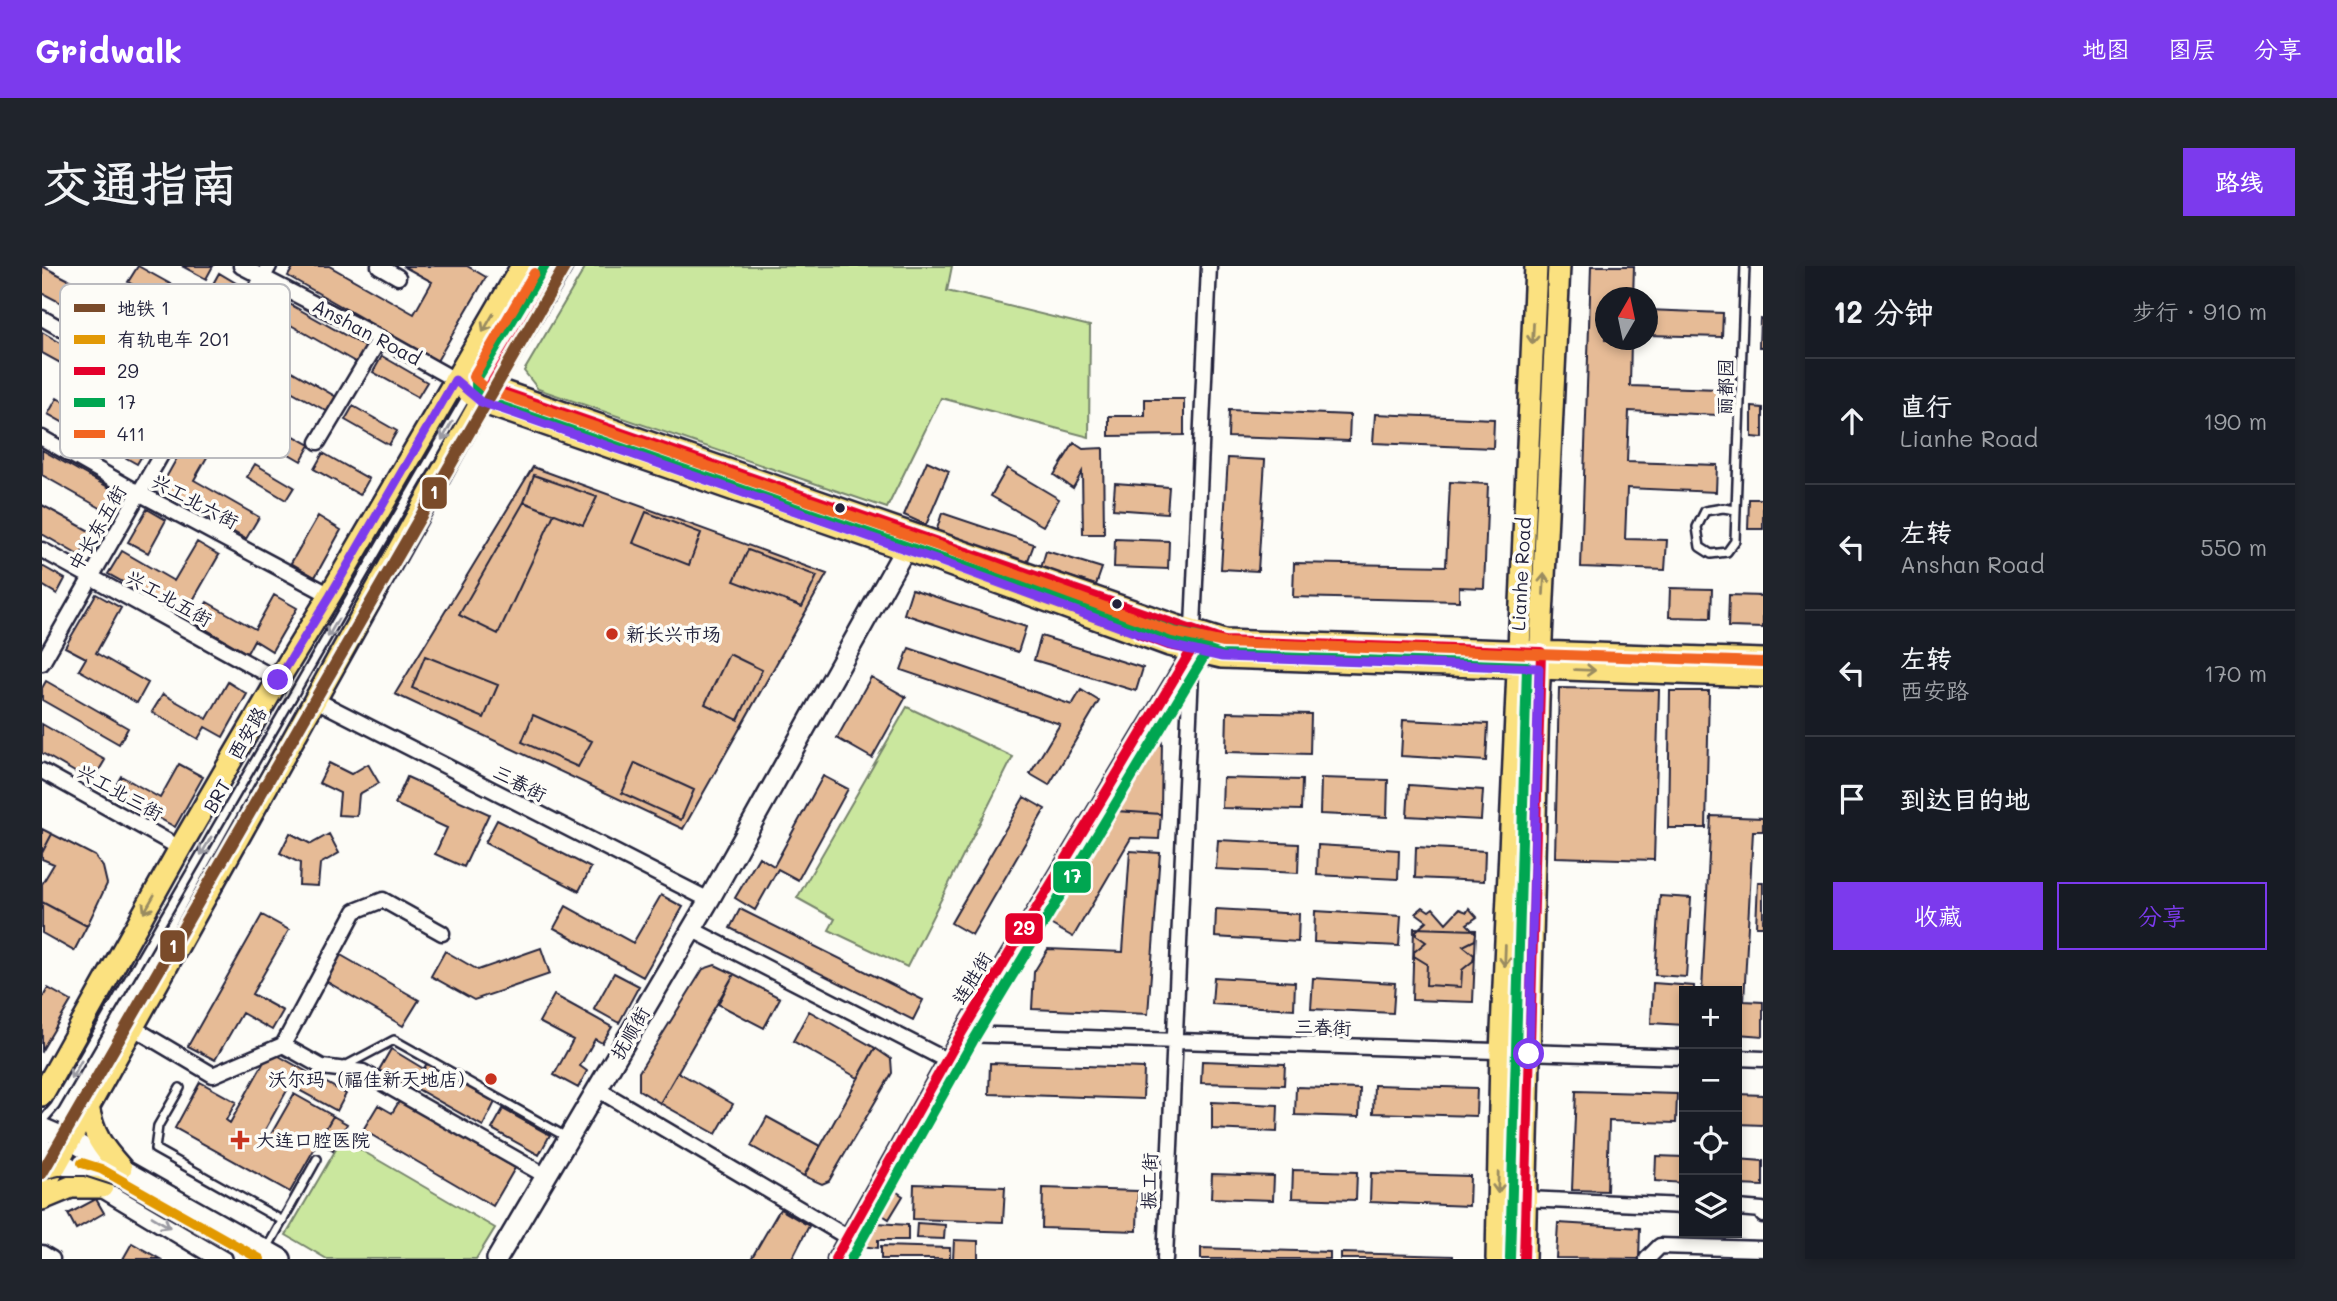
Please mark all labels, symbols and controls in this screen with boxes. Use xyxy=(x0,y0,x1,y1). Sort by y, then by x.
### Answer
text: Gridwalk xyxy=(35,28,182,71)
text: 地图 xyxy=(2082,33,2130,64)
text: 图层 xyxy=(2168,33,2216,64)
text: 分享 xyxy=(2254,33,2302,64)
button: 路线 xyxy=(2183,148,2295,216)
text: 交通指南 xyxy=(42,150,238,213)
legend xyxy=(60,284,290,458)
north arrow xyxy=(1595,287,1658,350)
text: 12 分钟 xyxy=(1833,291,1934,331)
street label: Anshan Road xyxy=(309,292,426,371)
text: 地铁 1 xyxy=(117,295,170,320)
text: 步行 · 910 m xyxy=(2132,296,2267,326)
one-way arrow xyxy=(481,312,495,332)
one-way arrow xyxy=(1526,322,1539,345)
text: 有轨电车 201 xyxy=(117,326,230,351)
text: 29 xyxy=(117,358,139,383)
street label: 丽都园 xyxy=(1711,358,1738,416)
text: 17 xyxy=(117,389,136,414)
text: 直行 xyxy=(1900,389,1952,423)
icon: ahead xyxy=(1833,402,1871,440)
text: 190 m xyxy=(2203,406,2267,436)
text: 411 xyxy=(117,421,145,446)
one-way arrow xyxy=(440,421,454,441)
text: Lianhe Road xyxy=(1900,423,2038,453)
street label: 兴工北六街 xyxy=(147,467,243,534)
line badge: 1 xyxy=(421,476,448,510)
text: 1 xyxy=(430,479,438,504)
street label: 中长东五街 xyxy=(62,480,131,575)
unlabelled marker xyxy=(833,501,847,515)
text: 左转 xyxy=(1900,515,1952,549)
street label: Lianhe Road xyxy=(1505,516,1536,632)
icon: left xyxy=(1833,528,1871,566)
text: 550 m xyxy=(2200,532,2267,562)
text: Anshan Road xyxy=(1900,549,2045,579)
street label: 兴工北五街 xyxy=(122,564,217,632)
one-way arrow xyxy=(1538,572,1551,595)
unlabelled marker xyxy=(1110,597,1124,611)
one-way arrow xyxy=(325,617,339,637)
place label: 新长兴市场 xyxy=(626,621,721,646)
marker: 新长兴市场 xyxy=(604,626,620,642)
text: 左转 xyxy=(1900,641,1952,675)
icon: left xyxy=(1833,654,1871,692)
text: 170 m xyxy=(2204,658,2267,688)
one-way arrow xyxy=(1573,663,1596,676)
route end xyxy=(262,664,293,695)
text: 西安路 xyxy=(1900,675,1969,705)
street label: 西安路 xyxy=(221,702,272,764)
street label: 兴工北三街 xyxy=(73,758,168,826)
street label: 三春街 xyxy=(489,758,551,807)
street label: BRT xyxy=(197,775,236,817)
icon: arrive xyxy=(1833,780,1871,818)
text: 到达目的地 xyxy=(1900,782,2030,816)
one-way arrow xyxy=(199,835,213,855)
line badge: 17 xyxy=(1052,860,1092,894)
text: 17 xyxy=(1062,863,1082,888)
button: 收藏 xyxy=(1833,882,2043,950)
button: 分享 xyxy=(2057,882,2267,950)
one-way arrow xyxy=(142,894,156,914)
line badge: 29 xyxy=(1004,912,1044,945)
text: 29 xyxy=(1013,915,1036,940)
line badge: 1 xyxy=(159,929,186,963)
text: 1 xyxy=(169,933,177,958)
one-way arrow xyxy=(1499,944,1512,967)
street label: 连胜街 xyxy=(946,947,997,1009)
map controls xyxy=(1679,986,1742,1238)
button: + xyxy=(1679,986,1742,1049)
street label: 抚顺街 xyxy=(604,1002,655,1064)
street label: 三春街 xyxy=(1294,1013,1352,1040)
route start xyxy=(1513,1038,1544,1069)
button: − xyxy=(1679,1049,1742,1112)
one-way arrow xyxy=(68,1060,82,1080)
place label: 沃尔玛（福佳新天地店） xyxy=(268,1066,477,1091)
marker: 沃尔玛（福佳新天地店） xyxy=(483,1071,499,1087)
button: locate xyxy=(1679,1112,1742,1175)
place label: 大连口腔医院 xyxy=(256,1127,370,1152)
marker: 大连口腔医院 xyxy=(230,1130,250,1150)
street label: 振工街 xyxy=(1135,1152,1162,1210)
one-way arrow xyxy=(1492,1171,1505,1194)
button: layers xyxy=(1679,1175,1742,1238)
one-way arrow xyxy=(150,1215,170,1229)

